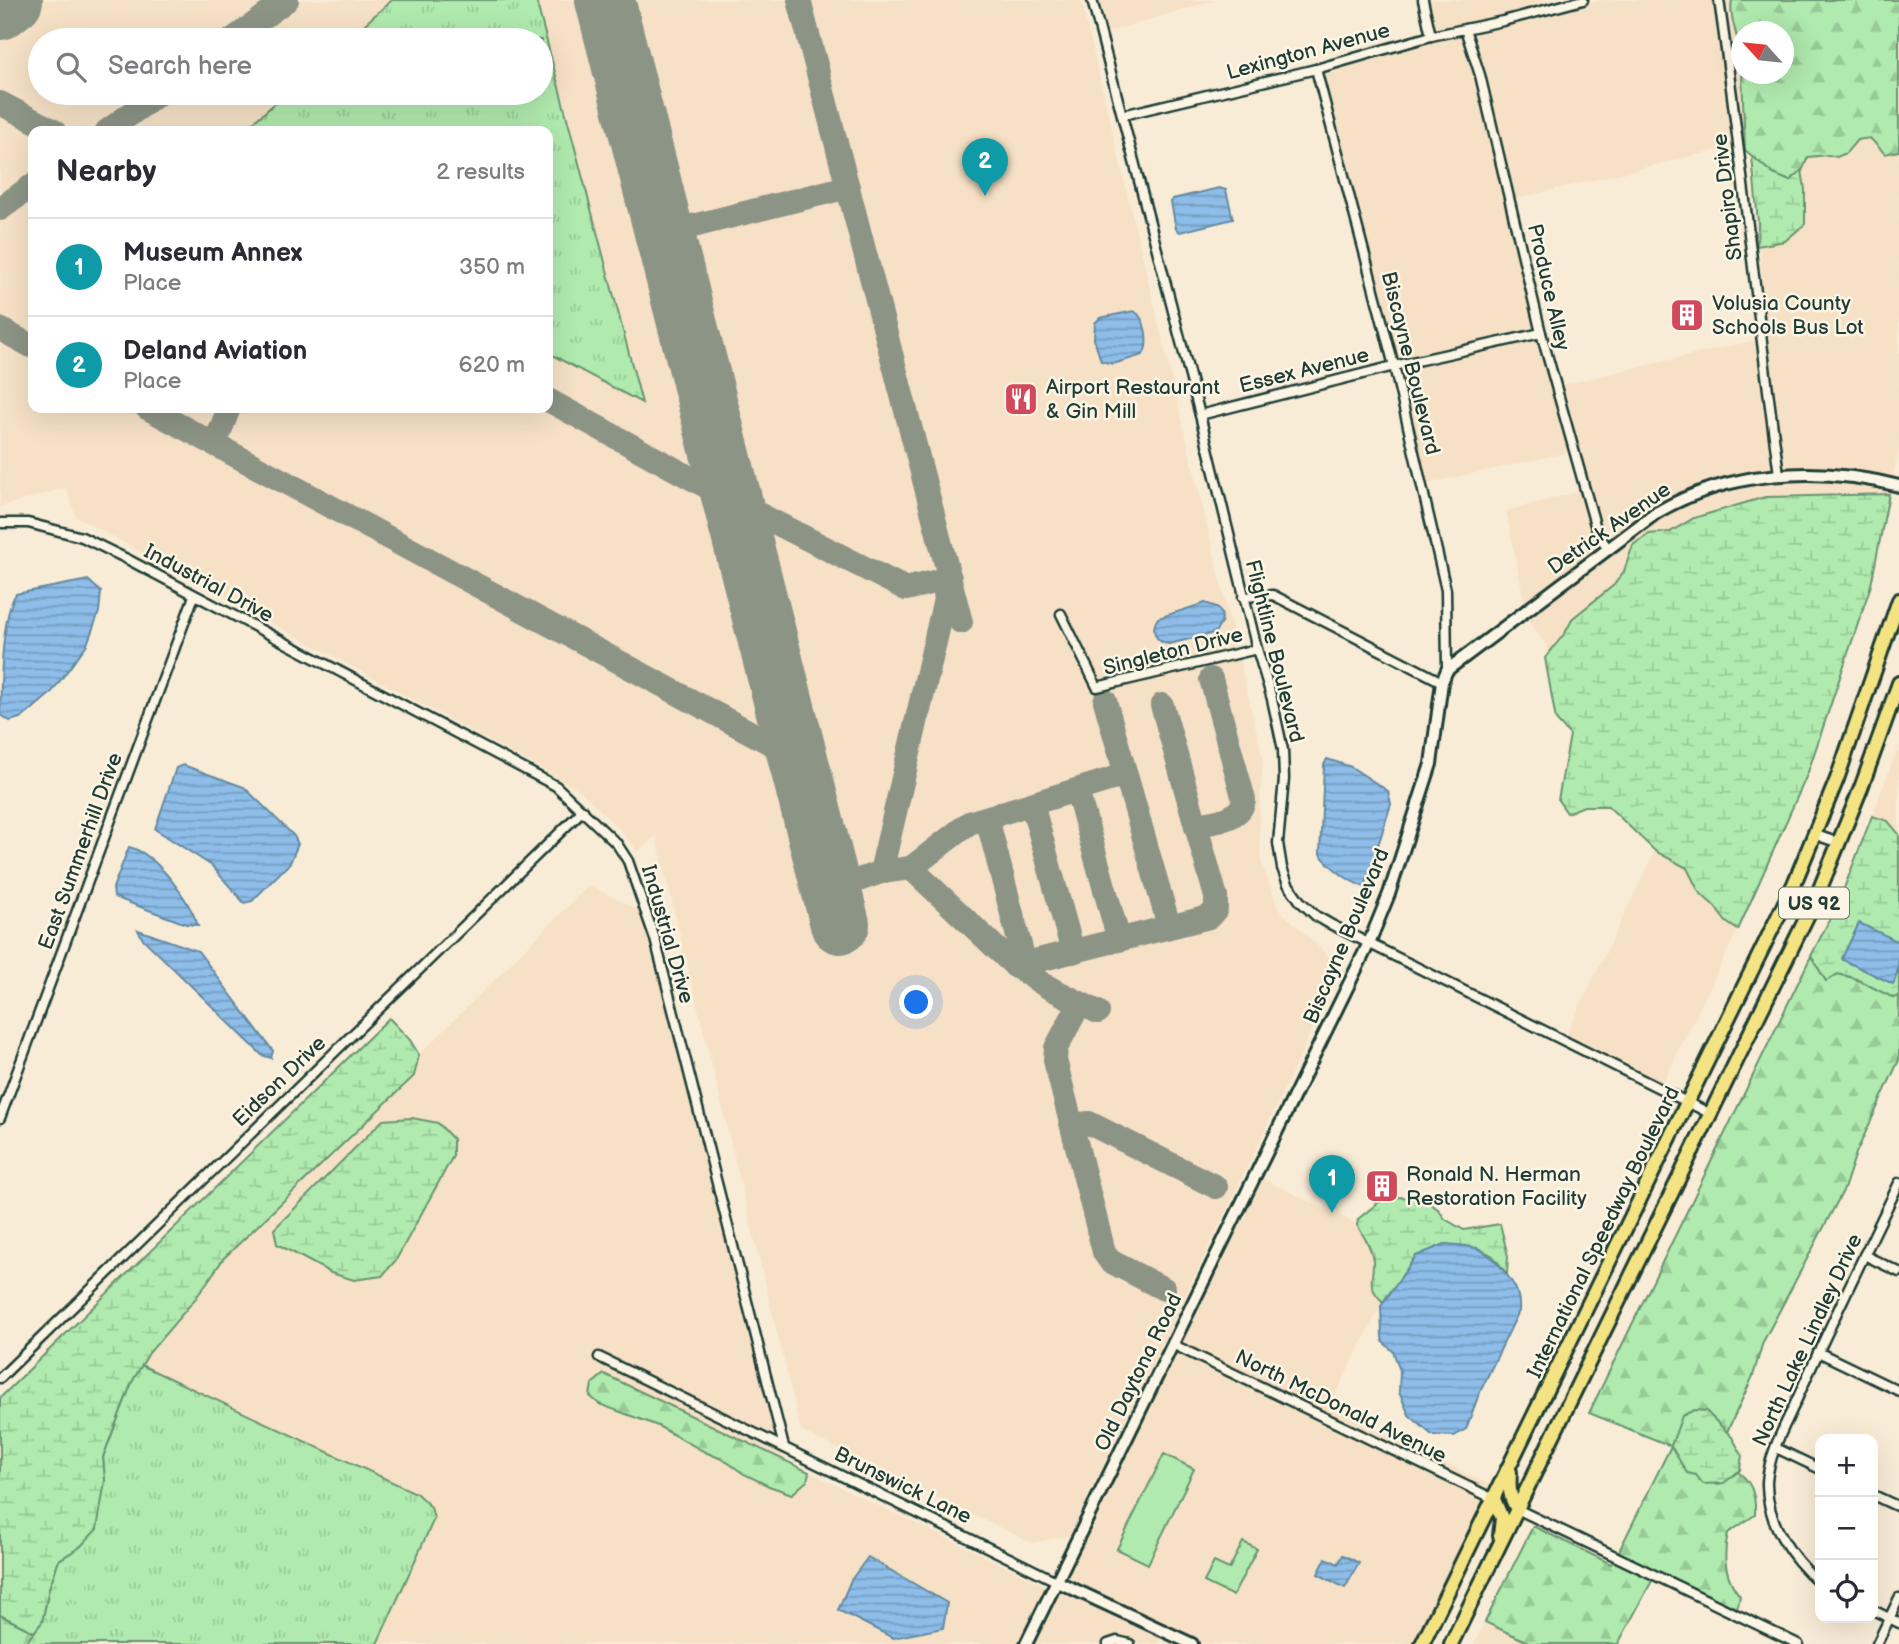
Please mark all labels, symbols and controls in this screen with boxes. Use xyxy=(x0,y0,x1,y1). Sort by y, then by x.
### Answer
street label: Lexington Avenue xyxy=(1224,18,1393,85)
north arrow xyxy=(1731,21,1794,84)
search box xyxy=(28,28,553,105)
icon: search xyxy=(52,48,90,86)
text: Search here xyxy=(108,51,252,82)
street label: Shapiro Drive xyxy=(1707,132,1748,262)
pin: 2 xyxy=(962,138,1008,196)
text: Nearby xyxy=(56,154,156,190)
text: 2 results xyxy=(436,158,525,186)
street label: Produce Alley xyxy=(1522,221,1575,353)
text: Museum Annex xyxy=(123,238,302,269)
text: 1 xyxy=(74,253,84,281)
text: 350 m xyxy=(459,253,525,281)
text: Place xyxy=(123,269,181,297)
street label: Biscayne Boulevard xyxy=(1376,269,1445,457)
place label: Volusia County Schools Bus Lot xyxy=(1712,291,1864,340)
building icon: Volusia County Schools Bus Lot xyxy=(1668,296,1706,334)
text: Deland Aviation xyxy=(123,336,307,367)
street label: Essex Avenue xyxy=(1237,342,1372,399)
text: 2 xyxy=(72,351,86,379)
text: 620 m xyxy=(459,351,525,379)
text: Place xyxy=(123,367,181,395)
place label: Airport Restaurant & Gin Mill xyxy=(1046,375,1220,424)
restaurant icon: Airport Restaurant & Gin Mill xyxy=(1002,380,1040,418)
street label: Detrick Avenue xyxy=(1543,477,1675,580)
street label: Industrial Drive xyxy=(140,539,278,628)
street label: Flightline Boulevard xyxy=(1240,557,1309,745)
street label: Singleton Drive xyxy=(1101,622,1246,681)
street label: East Summerhill Drive xyxy=(33,749,128,953)
street label: Biscayne Boulevard xyxy=(1298,845,1395,1028)
street label: Industrial Drive xyxy=(636,862,699,1006)
road number: US 92 xyxy=(1779,888,1849,918)
your location xyxy=(899,985,933,1019)
street label: Eidson Drive xyxy=(228,1031,331,1132)
street label: International Speedway Boulevard xyxy=(1522,1082,1685,1382)
pin: 1 xyxy=(1309,1155,1355,1213)
place label: Ronald N. Herman Restoration Facility xyxy=(1406,1162,1587,1211)
building icon: Ronald N. Herman Restoration Facility xyxy=(1363,1167,1401,1205)
street label: North Lake Lindley Drive xyxy=(1747,1230,1868,1450)
street label: Old Daytona Road xyxy=(1089,1289,1188,1455)
street label: North McDonald Avenue xyxy=(1231,1344,1450,1469)
map controls xyxy=(1815,1434,1878,1623)
button: + xyxy=(1815,1434,1878,1497)
street label: Brunswick Lane xyxy=(830,1441,975,1529)
button: − xyxy=(1815,1497,1878,1560)
button: locate xyxy=(1815,1560,1878,1623)

